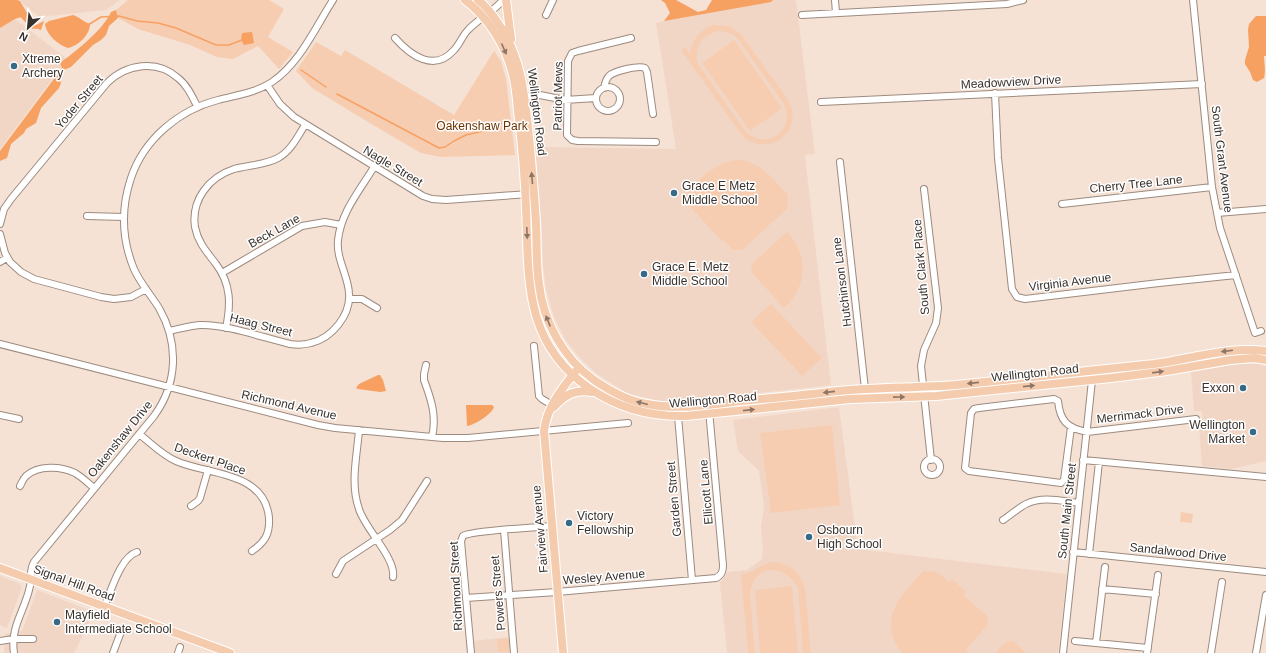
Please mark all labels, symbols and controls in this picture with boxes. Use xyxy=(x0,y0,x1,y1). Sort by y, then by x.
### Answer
north arrow xyxy=(8,8,48,48)
text: N xyxy=(17,30,30,44)
one-way arrow xyxy=(501,44,507,55)
place label: Xtreme Archery xyxy=(22,52,63,80)
marker: Xtreme Archery xyxy=(9,61,19,71)
street label: Patriot Mews xyxy=(550,61,566,131)
street label: Wellington Road xyxy=(525,68,549,156)
street label: Yoder Street xyxy=(52,72,106,132)
street label: Meadowview Drive xyxy=(960,72,1062,92)
street label: South Grant Avenue xyxy=(1208,105,1236,214)
park label: Oakenshaw Park xyxy=(436,119,529,133)
street label: Nagle Street xyxy=(361,143,426,190)
one-way arrow xyxy=(529,172,536,184)
street label: Cherry Tree Lane xyxy=(1089,172,1183,196)
place label: Grace E Metz Middle School xyxy=(682,179,757,207)
marker: Grace E Metz Middle School xyxy=(669,188,679,198)
street label: Beck Lane xyxy=(246,211,302,251)
street label: South Clark Place xyxy=(910,218,932,315)
one-way arrow xyxy=(524,227,530,240)
street label: Hutchinson Lane xyxy=(830,236,854,328)
place label: Grace E. Metz Middle School xyxy=(652,260,729,288)
marker: Grace E. Metz Middle School xyxy=(639,269,649,279)
street label: Virginia Avenue xyxy=(1028,270,1112,294)
street label: Haag Street xyxy=(228,310,294,340)
one-way arrow xyxy=(545,315,551,326)
one-way arrow xyxy=(1221,348,1233,354)
street label: Wellington Road xyxy=(991,361,1079,385)
one-way arrow xyxy=(1152,369,1164,375)
one-way arrow xyxy=(967,380,979,386)
place label: Exxon xyxy=(1202,381,1235,395)
one-way arrow xyxy=(1023,383,1035,389)
marker: Exxon xyxy=(1238,383,1248,393)
street label: Richmond Avenue xyxy=(240,387,338,423)
street label: Wellington Road xyxy=(669,389,757,411)
one-way arrow xyxy=(823,389,835,396)
one-way arrow xyxy=(893,394,906,400)
street label: Oakenshaw Drive xyxy=(85,398,155,480)
one-way arrow xyxy=(636,400,648,406)
street label: Merrimack Drive xyxy=(1096,402,1185,426)
one-way arrow xyxy=(742,406,755,413)
place label: Wellington Market xyxy=(1189,418,1246,446)
marker: Wellington Market xyxy=(1248,427,1258,437)
street label: Deckert Place xyxy=(172,440,248,478)
street label: Ellicott Lane xyxy=(696,459,716,525)
street label: Garden Street xyxy=(664,460,684,537)
street label: South Main Street xyxy=(1055,462,1079,559)
street label: Fairview Avenue xyxy=(529,484,551,573)
place label: Victory Fellowship xyxy=(577,509,634,537)
marker: Victory Fellowship xyxy=(564,518,574,528)
place label: Osbourn High School xyxy=(817,523,882,551)
marker: Osbourn High School xyxy=(804,532,814,542)
street label: Richmond Street xyxy=(447,540,465,631)
street label: Sandalwood Drive xyxy=(1129,540,1227,564)
street label: Powers Street xyxy=(488,554,508,631)
street label: Signal Hill Road xyxy=(31,562,117,604)
street label: Wesley Avenue xyxy=(562,566,646,588)
place label: Mayfield Intermediate School xyxy=(65,608,172,636)
marker: Mayfield Intermediate School xyxy=(52,617,62,627)

